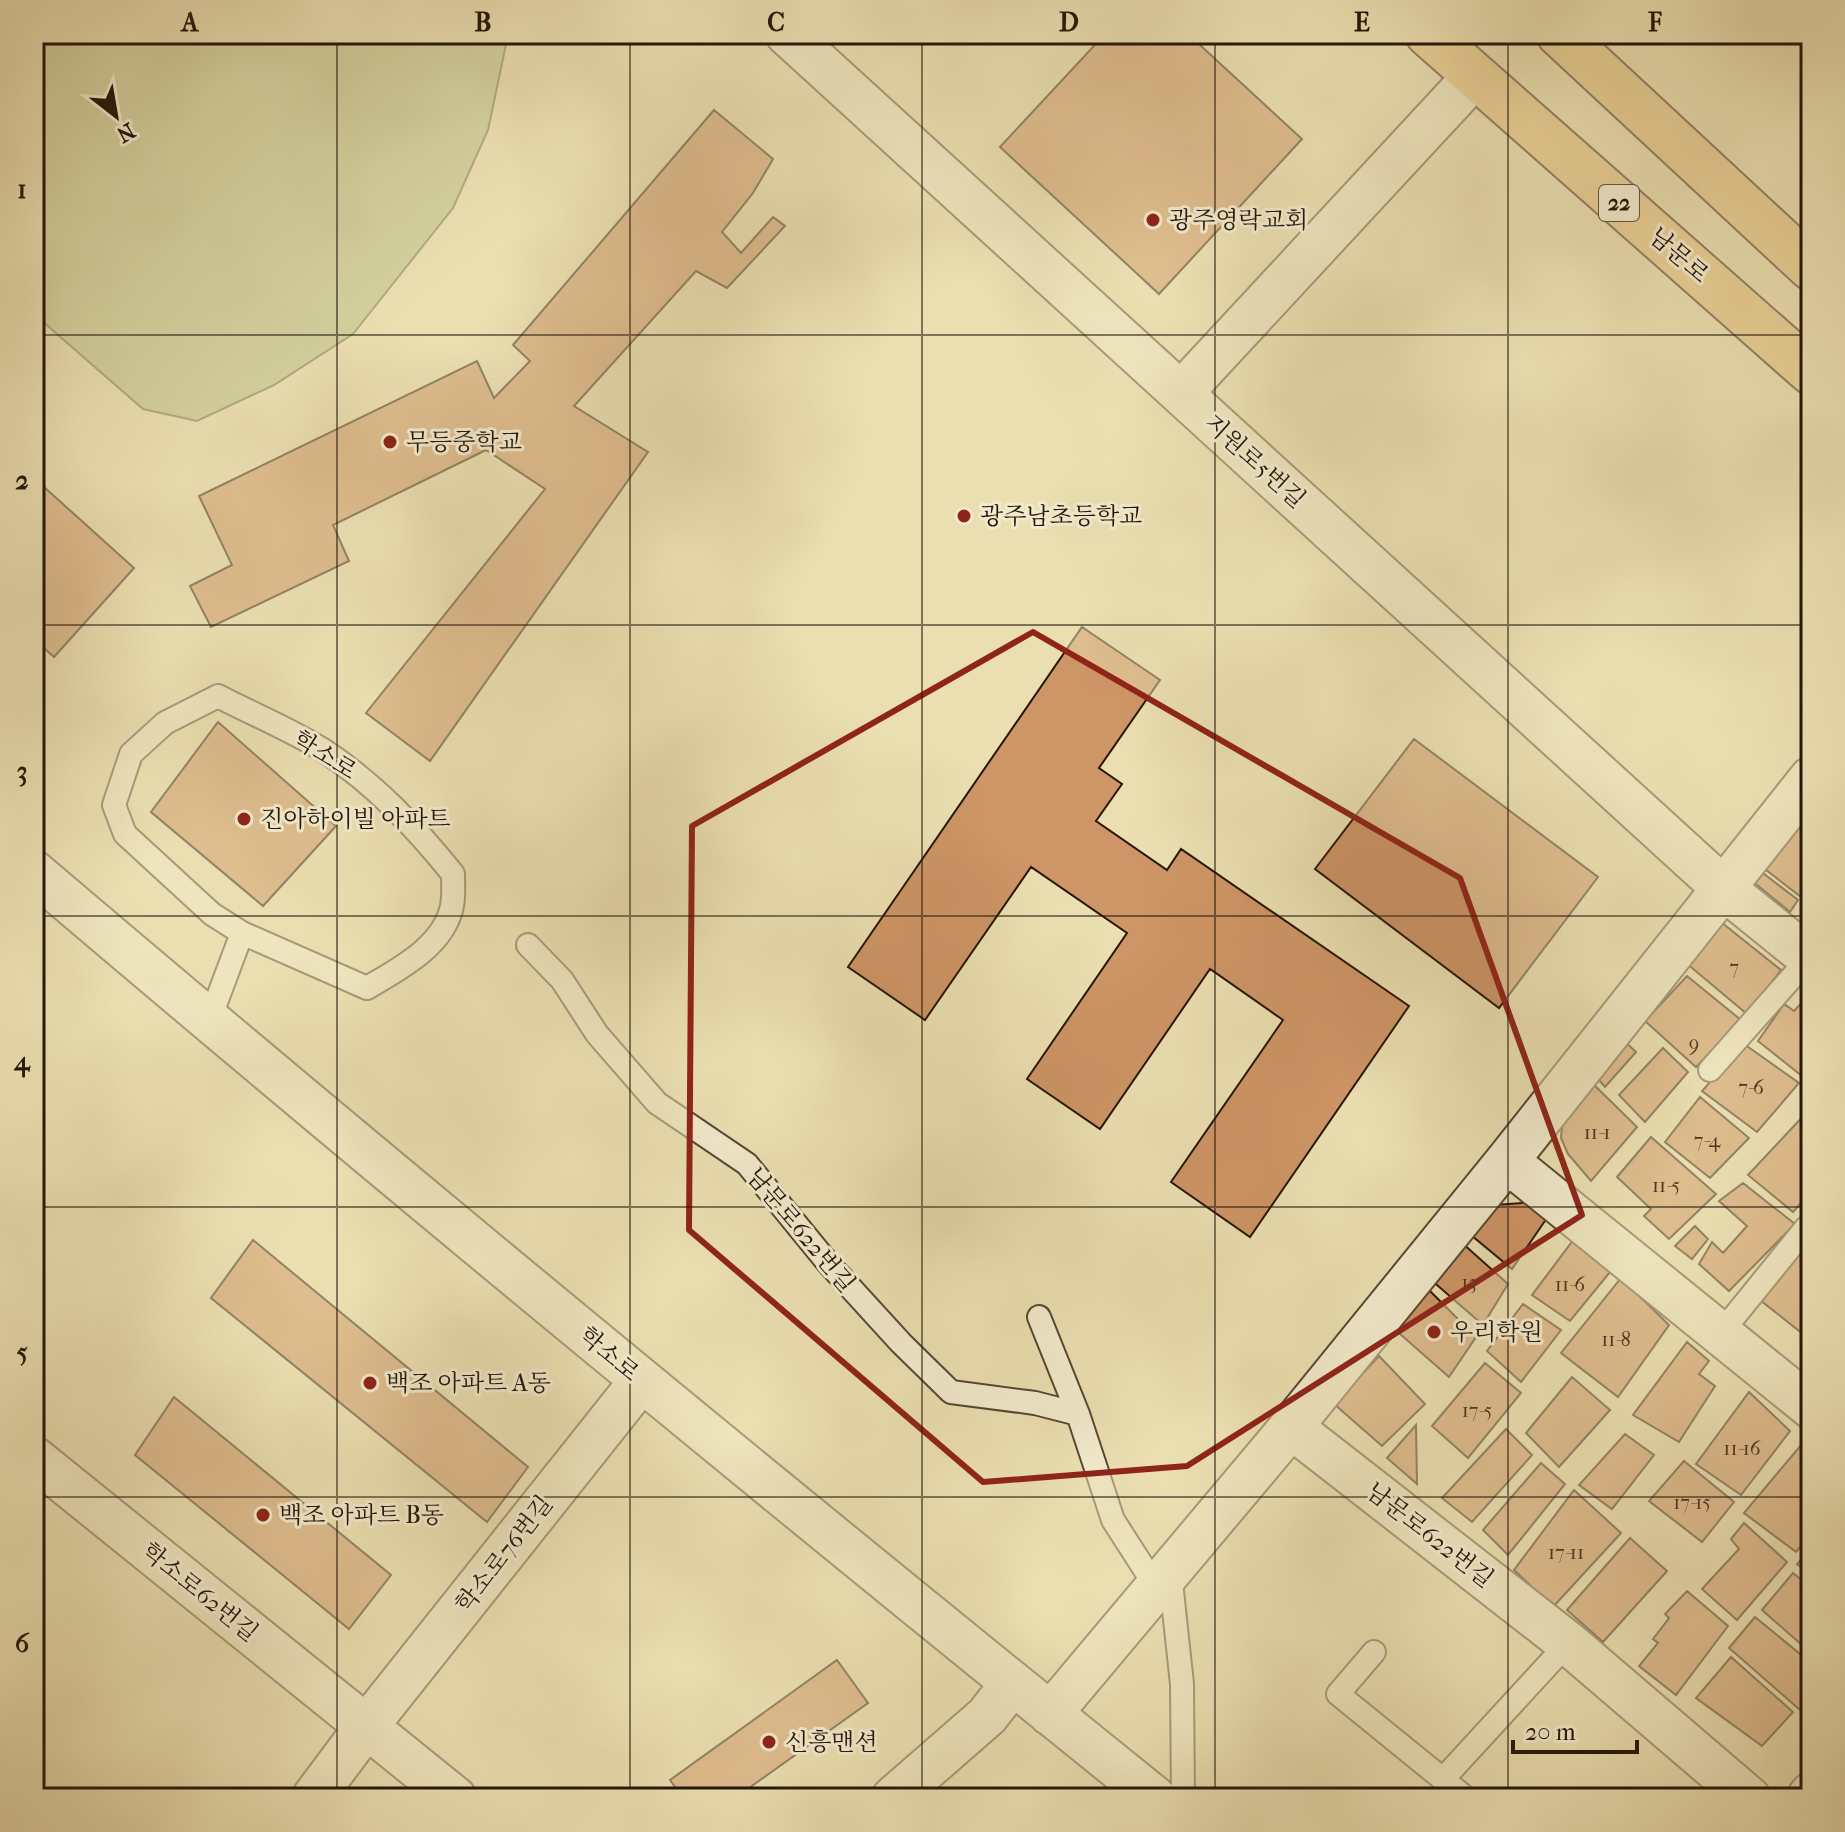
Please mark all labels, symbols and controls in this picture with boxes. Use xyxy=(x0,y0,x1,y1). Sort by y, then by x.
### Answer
text: A xyxy=(180,7,200,38)
text: B xyxy=(475,7,492,38)
text: C xyxy=(767,7,785,38)
text: D xyxy=(1059,7,1079,38)
text: E xyxy=(1354,7,1370,38)
text: F xyxy=(1647,7,1662,38)
north arrow xyxy=(76,76,156,156)
text: N xyxy=(112,117,140,148)
text: 1 xyxy=(17,174,27,205)
road number: 22 xyxy=(1599,185,1639,221)
place label: 광주영락교회 xyxy=(1169,206,1308,234)
marker: 광주영락교회 xyxy=(1144,211,1162,229)
street label: 남문로 xyxy=(1644,222,1714,288)
street label: 지원로5번길 xyxy=(1199,408,1311,514)
place label: 무등중학교 xyxy=(406,428,522,456)
marker: 무등중학교 xyxy=(381,433,399,451)
text: 2 xyxy=(15,465,29,496)
place label: 광주남초등학교 xyxy=(980,502,1142,530)
marker: 광주남초등학교 xyxy=(955,507,973,525)
street label: 학소로 xyxy=(288,725,362,785)
text: 3 xyxy=(17,756,27,787)
place label: 진아하이빌 아파트 xyxy=(260,805,451,833)
marker: 진아하이빌 아파트 xyxy=(235,810,253,828)
house number: 7 xyxy=(1729,956,1739,979)
house number: 9 xyxy=(1689,1033,1699,1056)
text: 4 xyxy=(13,1046,31,1078)
house number: 7-6 xyxy=(1738,1076,1764,1099)
house number: 11-1 xyxy=(1584,1121,1610,1144)
house number: 7-4 xyxy=(1694,1129,1722,1152)
street label: 남문로622번길 xyxy=(741,1162,861,1298)
house number: 11-5 xyxy=(1652,1174,1680,1197)
house number: 13 xyxy=(1461,1271,1477,1294)
house number: 11-6 xyxy=(1555,1273,1585,1296)
place label: 우리학원 xyxy=(1450,1318,1543,1346)
street label: 학소로 xyxy=(573,1321,645,1387)
marker: 우리학원 xyxy=(1425,1323,1443,1341)
house number: 11-8 xyxy=(1601,1328,1631,1351)
text: 5 xyxy=(16,1337,28,1368)
place label: 백조 아파트 A동 xyxy=(386,1369,551,1397)
marker: 백조 아파트 A동 xyxy=(361,1374,379,1392)
house number: 17-5 xyxy=(1462,1399,1492,1422)
house number: 11-16 xyxy=(1723,1437,1761,1460)
street label: 남문로622번길 xyxy=(1361,1477,1499,1593)
street label: 학소로76번길 xyxy=(450,1490,558,1618)
house number: 17-15 xyxy=(1673,1491,1711,1514)
place label: 백조 아파트 B동 xyxy=(279,1501,444,1529)
marker: 백조 아파트 B동 xyxy=(254,1506,272,1524)
street label: 학소로62번길 xyxy=(136,1537,264,1647)
house number: 17-11 xyxy=(1548,1541,1584,1564)
text: 6 xyxy=(15,1628,30,1659)
scale bar xyxy=(1513,1704,1637,1754)
text: 20 m xyxy=(1525,1718,1576,1746)
place label: 신흥맨션 xyxy=(785,1728,878,1756)
marker: 신흥맨션 xyxy=(760,1733,778,1751)

